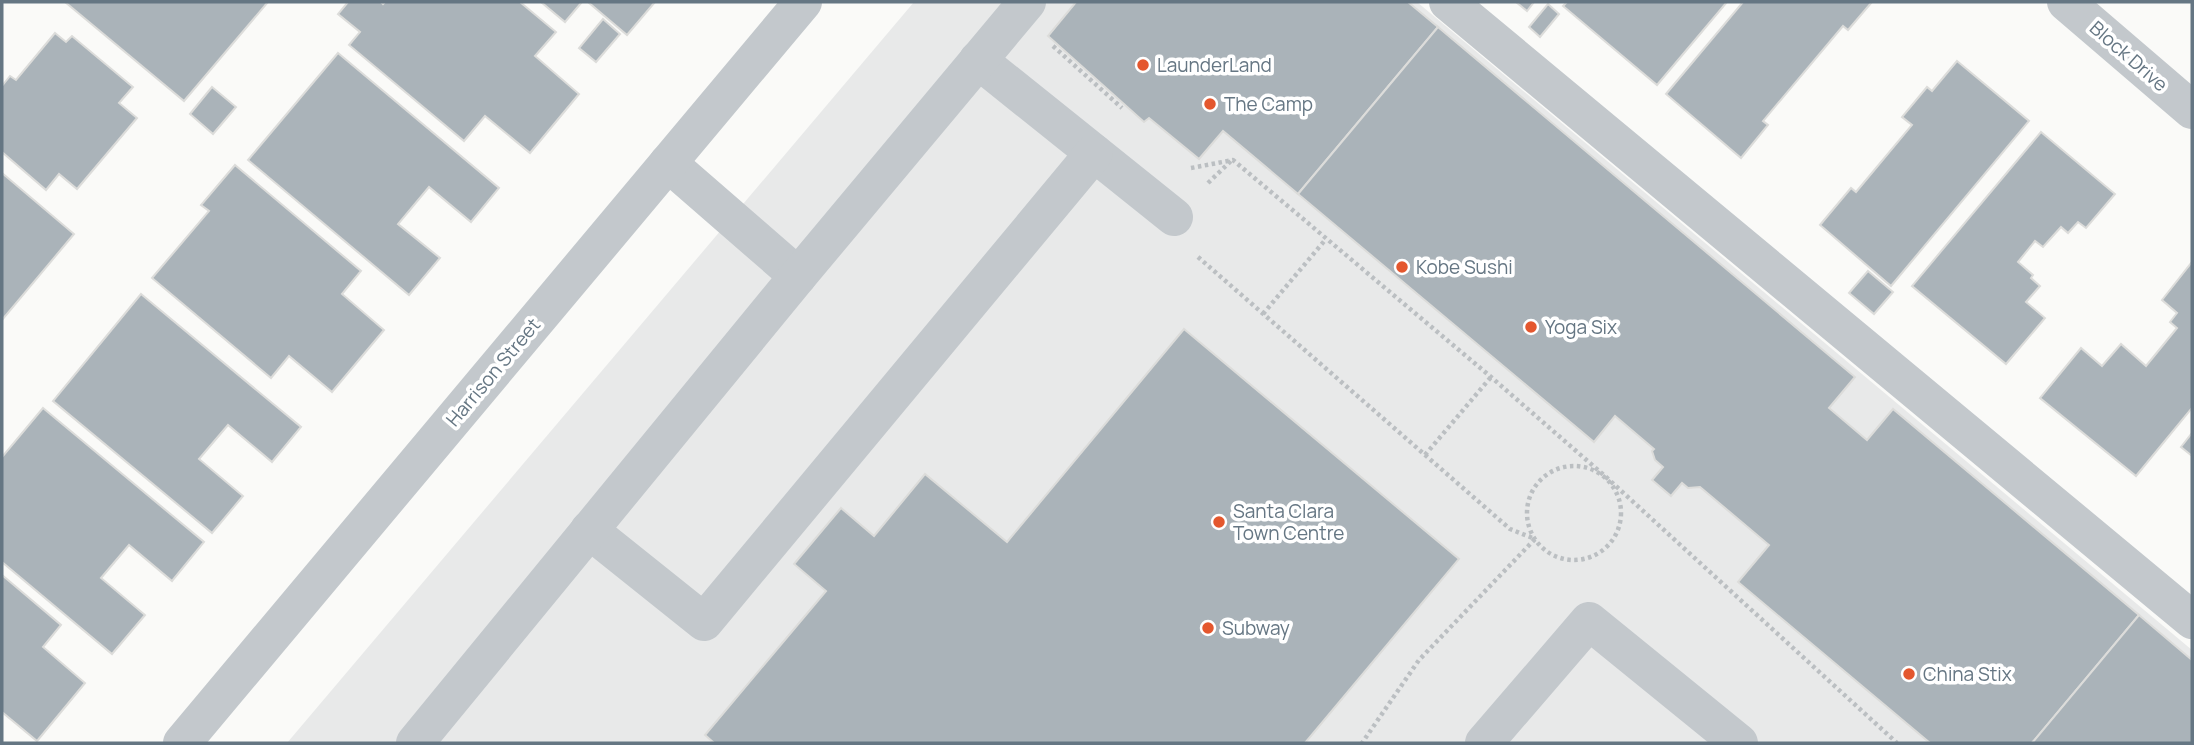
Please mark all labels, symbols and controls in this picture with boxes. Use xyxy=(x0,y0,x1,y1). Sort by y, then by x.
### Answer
street label: Block Drive xyxy=(2084,15,2174,97)
place label: LaunderLand xyxy=(1157,52,1272,78)
marker: LaunderLand xyxy=(1135,57,1151,73)
place label: The Camp xyxy=(1224,91,1313,117)
marker: The Camp xyxy=(1202,96,1218,112)
place label: Kobe Sushi xyxy=(1416,254,1513,280)
marker: Kobe Sushi xyxy=(1394,259,1410,275)
street label: Harrison Street xyxy=(440,312,546,432)
place label: Yoga Six xyxy=(1545,314,1617,340)
marker: Yoga Six xyxy=(1523,319,1539,335)
place label: Santa Clara Town Centre xyxy=(1233,498,1344,546)
marker: Santa Clara Town Centre xyxy=(1211,514,1227,530)
place label: Subway xyxy=(1222,615,1290,641)
marker: Subway xyxy=(1200,620,1216,636)
place label: China Stix xyxy=(1923,661,2012,687)
marker: China Stix xyxy=(1901,666,1917,682)

